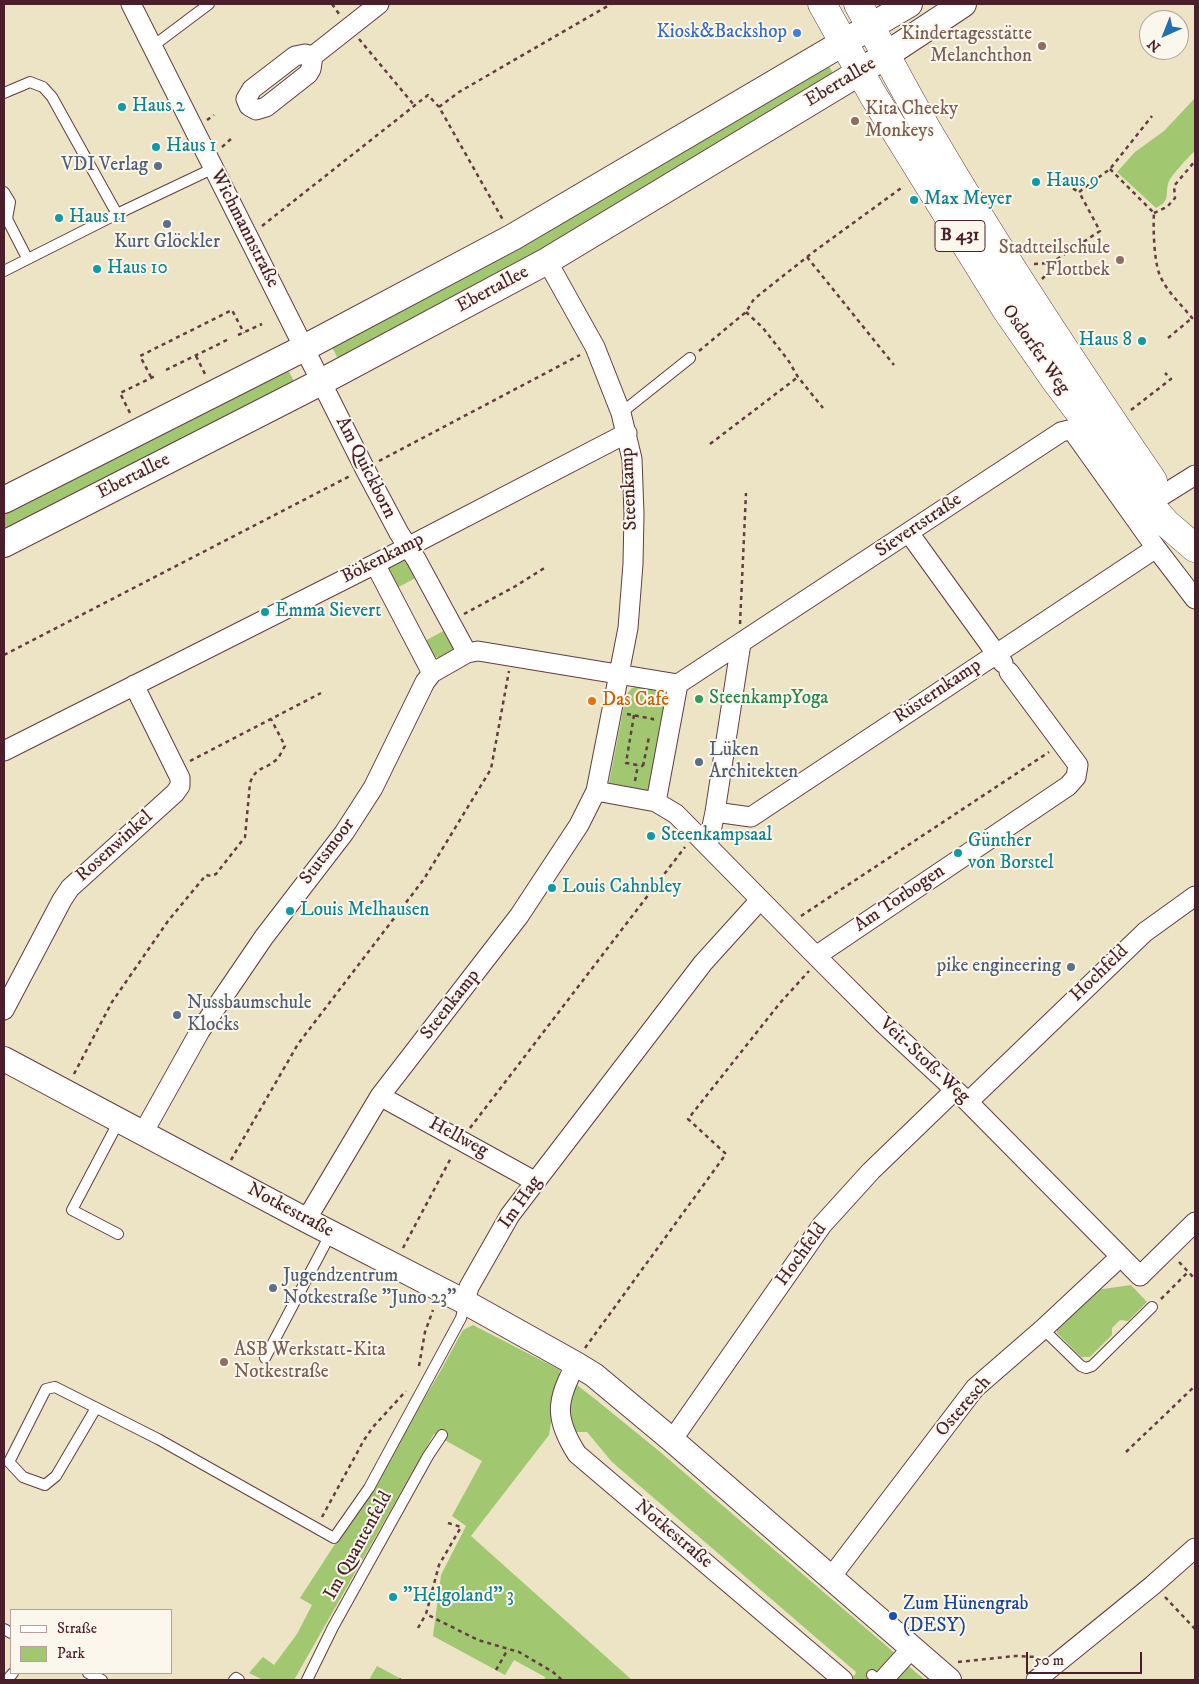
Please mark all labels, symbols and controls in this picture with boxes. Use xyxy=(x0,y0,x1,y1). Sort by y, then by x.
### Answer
north arrow xyxy=(1139,10,1189,60)
place label: Kiosk&Backshop xyxy=(656,22,787,44)
place label: Kindertagesstätte Melanchthon xyxy=(901,24,1032,68)
marker: Kiosk&Backshop xyxy=(791,27,803,39)
text: N xyxy=(1144,35,1165,56)
marker: Kindertagesstätte Melanchthon xyxy=(1036,40,1048,52)
street label: Ebertallee xyxy=(801,53,881,113)
place label: Haus 2 xyxy=(132,96,185,118)
place label: Kita Cheeky Monkeys xyxy=(865,99,958,143)
marker: Haus 2 xyxy=(116,101,128,113)
marker: Kita Cheeky Monkeys xyxy=(849,115,861,127)
place label: Haus 1 xyxy=(166,136,217,158)
marker: Haus 1 xyxy=(150,141,162,153)
place label: VDI Verlag xyxy=(61,155,148,177)
marker: VDI Verlag xyxy=(152,160,164,172)
street label: Wichmannstraße xyxy=(204,166,284,292)
place label: Haus 9 xyxy=(1046,171,1099,193)
marker: Haus 9 xyxy=(1030,176,1042,188)
place label: Max Meyer xyxy=(924,189,1012,211)
marker: Max Meyer xyxy=(908,194,920,206)
place label: Haus 11 xyxy=(69,207,127,229)
marker: Haus 11 xyxy=(53,212,65,224)
marker: Kurt Glöckler xyxy=(161,218,173,230)
road number: B 431 xyxy=(935,220,985,252)
place label: Kurt Glöckler xyxy=(114,232,220,254)
place label: Stadtteilschule Flottbek xyxy=(999,238,1110,282)
marker: Stadtteilschule Flottbek xyxy=(1114,254,1126,266)
place label: Haus 10 xyxy=(107,258,168,280)
street label: Ebertallee xyxy=(453,262,533,318)
marker: Haus 10 xyxy=(91,263,103,275)
street label: Osdorfer Weg xyxy=(996,301,1074,399)
place label: Haus 8 xyxy=(1079,330,1132,352)
marker: Haus 8 xyxy=(1136,335,1148,347)
street label: Am Quickborn xyxy=(330,413,400,523)
street label: Steenkamp xyxy=(616,447,644,531)
street label: Ebertallee xyxy=(94,449,174,505)
street label: Sievertstraße xyxy=(872,489,966,563)
street label: Bökenkamp xyxy=(338,529,428,589)
place label: Emma Sievert xyxy=(275,601,381,623)
marker: Emma Sievert xyxy=(259,606,271,618)
street label: Rüsternkamp xyxy=(890,654,986,730)
place label: SteenkampYoga xyxy=(709,688,828,710)
place label: Das Cafe xyxy=(602,690,669,712)
marker: SteenkampYoga xyxy=(693,693,705,705)
marker: Das Cafe xyxy=(586,695,598,707)
place label: Lüken Architekten xyxy=(709,740,798,784)
marker: Lüken Architekten xyxy=(693,756,705,768)
street label: Rosenwinkel xyxy=(72,807,158,887)
street label: Stutsmoor xyxy=(296,814,360,890)
place label: Steenkampsaal xyxy=(661,825,772,847)
marker: Steenkampsaal xyxy=(645,830,657,842)
place label: Günther von Borstel xyxy=(968,831,1054,875)
marker: Günther von Borstel xyxy=(952,847,964,859)
street label: Am Torbogen xyxy=(850,860,950,938)
place label: Louis Cahnbley xyxy=(562,877,681,899)
marker: Louis Cahnbley xyxy=(546,882,558,894)
place label: Louis Melhausen xyxy=(300,900,429,922)
marker: Louis Melhausen xyxy=(284,905,296,917)
street label: Hochfeld xyxy=(1066,941,1134,1007)
place label: pike engineering xyxy=(937,956,1061,978)
marker: pike engineering xyxy=(1065,961,1077,973)
street label: Steenkamp xyxy=(416,965,486,1045)
place label: Nussbaumschule Klocks xyxy=(187,993,312,1037)
marker: Nussbaumschule Klocks xyxy=(171,1009,183,1021)
street label: Veit-Stoß-Weg xyxy=(874,1013,974,1109)
street label: Hellweg xyxy=(424,1113,492,1163)
street label: Im Hag xyxy=(495,1172,547,1234)
street label: Notkestraße xyxy=(243,1179,337,1243)
street label: Hochfeld xyxy=(772,1219,832,1291)
place label: Jugendzentrum Notkestraße "Juno 23" xyxy=(283,1266,456,1310)
marker: Jugendzentrum Notkestraße "Juno 23" xyxy=(267,1282,279,1294)
place label: ASB Werkstatt-Kita Notkestraße xyxy=(234,1340,386,1384)
marker: ASB Werkstatt-Kita Notkestraße xyxy=(218,1356,230,1368)
street label: Osteresch xyxy=(931,1372,997,1442)
street label: Im Quantenfeld xyxy=(320,1488,398,1604)
street label: Notkestraße xyxy=(629,1496,717,1574)
place label: "Helgoland" 3 xyxy=(403,1586,514,1608)
marker: "Helgoland" 3 xyxy=(387,1591,399,1603)
place label: Zum Hünengrab (DESY) xyxy=(903,1594,1029,1638)
legend xyxy=(10,1609,172,1674)
marker: Zum Hünengrab (DESY) xyxy=(887,1610,899,1622)
text: Straße xyxy=(57,1619,97,1638)
scale bar xyxy=(1029,1642,1145,1674)
text: Park xyxy=(57,1644,85,1663)
text: 50 m xyxy=(1034,1651,1064,1670)

